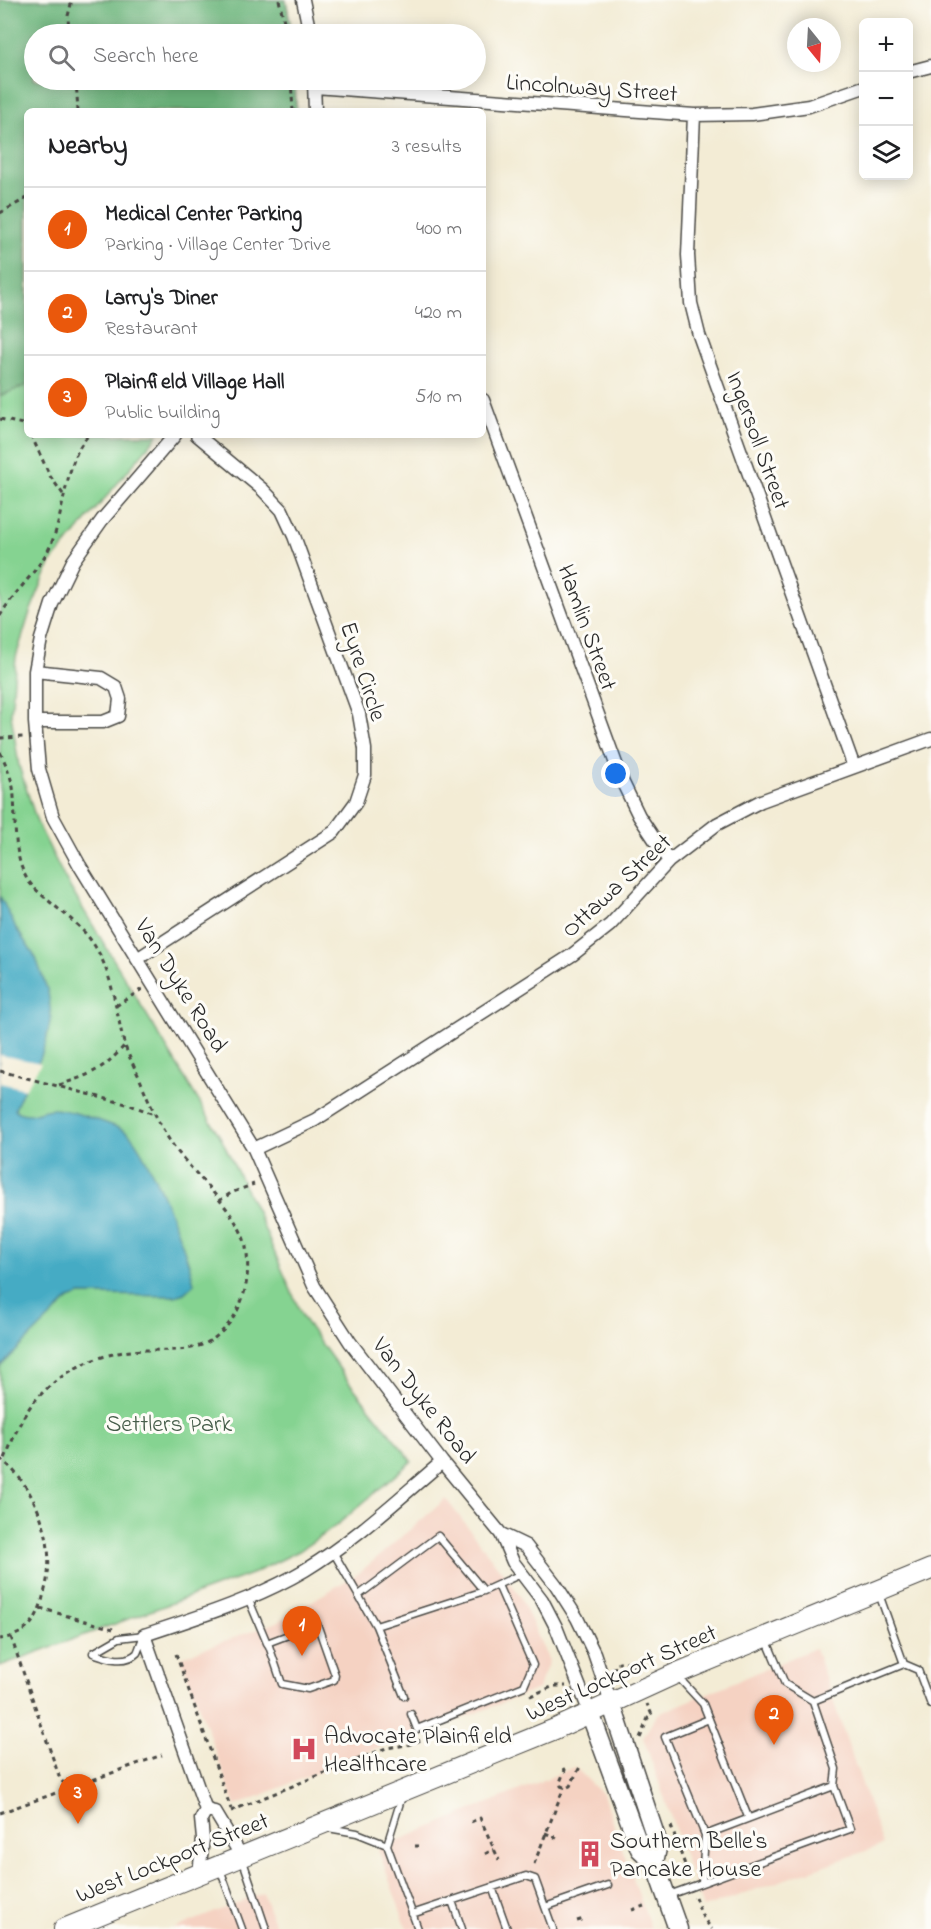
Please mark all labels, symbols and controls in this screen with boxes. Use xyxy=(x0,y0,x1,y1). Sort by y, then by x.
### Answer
north arrow xyxy=(787,18,841,72)
map controls xyxy=(859,18,913,180)
button: + xyxy=(859,18,913,72)
search box xyxy=(24,24,486,90)
icon: search xyxy=(45,41,78,74)
text: Search here xyxy=(93,41,198,73)
street label: Lincolnway Street xyxy=(505,66,679,114)
button: − xyxy=(859,72,913,126)
button: layers xyxy=(859,126,913,180)
text: Nearby xyxy=(48,128,127,166)
text: 3 results xyxy=(392,133,462,162)
text: Medical Center Parking xyxy=(105,199,302,231)
text: 1 xyxy=(64,215,71,244)
text: 400 m xyxy=(416,215,462,244)
text: Parking · Village Center Drive xyxy=(105,231,331,260)
text: Larry's Diner xyxy=(105,283,218,315)
text: 2 xyxy=(63,299,72,328)
text: 420 m xyxy=(415,299,462,328)
text: Restaurant xyxy=(105,315,198,344)
text: Plainfield Village Hall xyxy=(105,367,284,399)
street label: Ingersoll Street xyxy=(715,367,798,515)
text: 3 xyxy=(63,383,72,412)
text: 510 m xyxy=(415,383,462,412)
text: Public building xyxy=(105,399,220,428)
street label: Hamlin Street xyxy=(547,560,625,696)
street label: Eyre Circle xyxy=(328,618,394,726)
your location xyxy=(601,759,630,788)
street label: Ottawa Street xyxy=(555,826,681,947)
street label: Van Dyke Road xyxy=(123,912,235,1061)
street label: Van Dyke Road xyxy=(361,1330,484,1473)
park label: Settlers Park xyxy=(106,1408,233,1443)
pin: 1 xyxy=(282,1606,322,1656)
street label: West Lockport Street xyxy=(521,1616,723,1732)
pin: 2 xyxy=(754,1696,794,1745)
place label: Advocate Plainfield Healthcare xyxy=(324,1720,512,1783)
hospital icon: Advocate Plainfield Healthcare xyxy=(289,1734,319,1764)
pin: 3 xyxy=(58,1774,98,1824)
street label: West Lockport Street xyxy=(71,1805,275,1914)
place label: Southern Belle's Pancake House xyxy=(610,1825,767,1888)
building icon: Southern Belle's Pancake House xyxy=(575,1839,605,1869)

